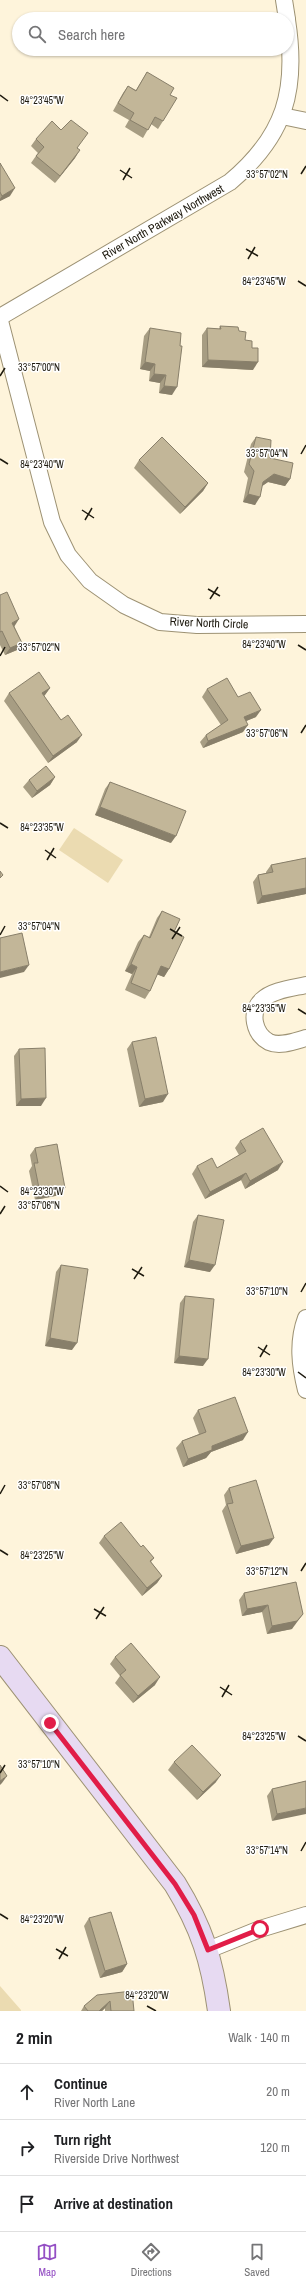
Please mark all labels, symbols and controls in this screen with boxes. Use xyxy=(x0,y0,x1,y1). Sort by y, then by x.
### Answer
search box xyxy=(12,12,294,56)
icon: search xyxy=(26,23,48,45)
text: Search here xyxy=(58,24,125,45)
text: 84°23'45"W xyxy=(20,94,64,107)
text: 33°57'02"N xyxy=(246,168,288,181)
street label: River North Parkway Northwest xyxy=(99,180,227,263)
text: 84°23'45"W xyxy=(242,275,286,288)
text: 33°57'00"N xyxy=(18,361,60,374)
text: 33°57'04"N xyxy=(246,447,288,460)
text: 84°23'40"W xyxy=(20,458,64,471)
street label: River North Circle xyxy=(169,614,249,632)
text: 84°23'40"W xyxy=(242,638,286,651)
text: 33°57'02"N xyxy=(18,641,60,654)
text: 33°57'06"N xyxy=(246,727,288,740)
text: 84°23'35"W xyxy=(20,821,64,834)
text: 33°57'04"N xyxy=(18,920,60,933)
text: 84°23'35"W xyxy=(242,1002,286,1015)
text: 84°23'30"W xyxy=(20,1185,64,1198)
text: 33°57'06"N xyxy=(18,1199,60,1212)
text: 33°57'10"N xyxy=(246,1285,288,1298)
text: 84°23'30"W xyxy=(242,1366,286,1379)
text: 33°57'08"N xyxy=(18,1479,60,1492)
text: 84°23'25"W xyxy=(20,1549,64,1562)
text: 33°57'12"N xyxy=(246,1565,288,1578)
route end xyxy=(41,1714,59,1732)
text: 84°23'25"W xyxy=(242,1730,286,1743)
text: 33°57'10"N xyxy=(18,1758,60,1771)
text: 33°57'14"N xyxy=(246,1844,288,1857)
text: 84°23'20"W xyxy=(20,1913,64,1926)
route start xyxy=(251,1920,269,1938)
text: 84°23'20"W xyxy=(125,1989,169,2002)
text: 2 min xyxy=(16,2026,52,2049)
text: Walk · 140 m xyxy=(228,2029,290,2046)
text: Continue xyxy=(54,2073,107,2094)
icon: ahead xyxy=(16,2081,38,2103)
text: 20 m xyxy=(266,2083,290,2100)
text: River North Lane xyxy=(54,2094,135,2111)
text: Turn right xyxy=(54,2129,111,2150)
icon: right xyxy=(16,2137,38,2159)
text: 120 m xyxy=(260,2139,290,2156)
text: Riverside Drive Northwest xyxy=(54,2150,179,2167)
icon: arrive xyxy=(16,2193,38,2215)
text: Arrive at destination xyxy=(54,2193,173,2214)
tab: Map xyxy=(36,2241,58,2279)
tab: Directions xyxy=(131,2241,172,2279)
tab: Saved xyxy=(244,2241,270,2279)

